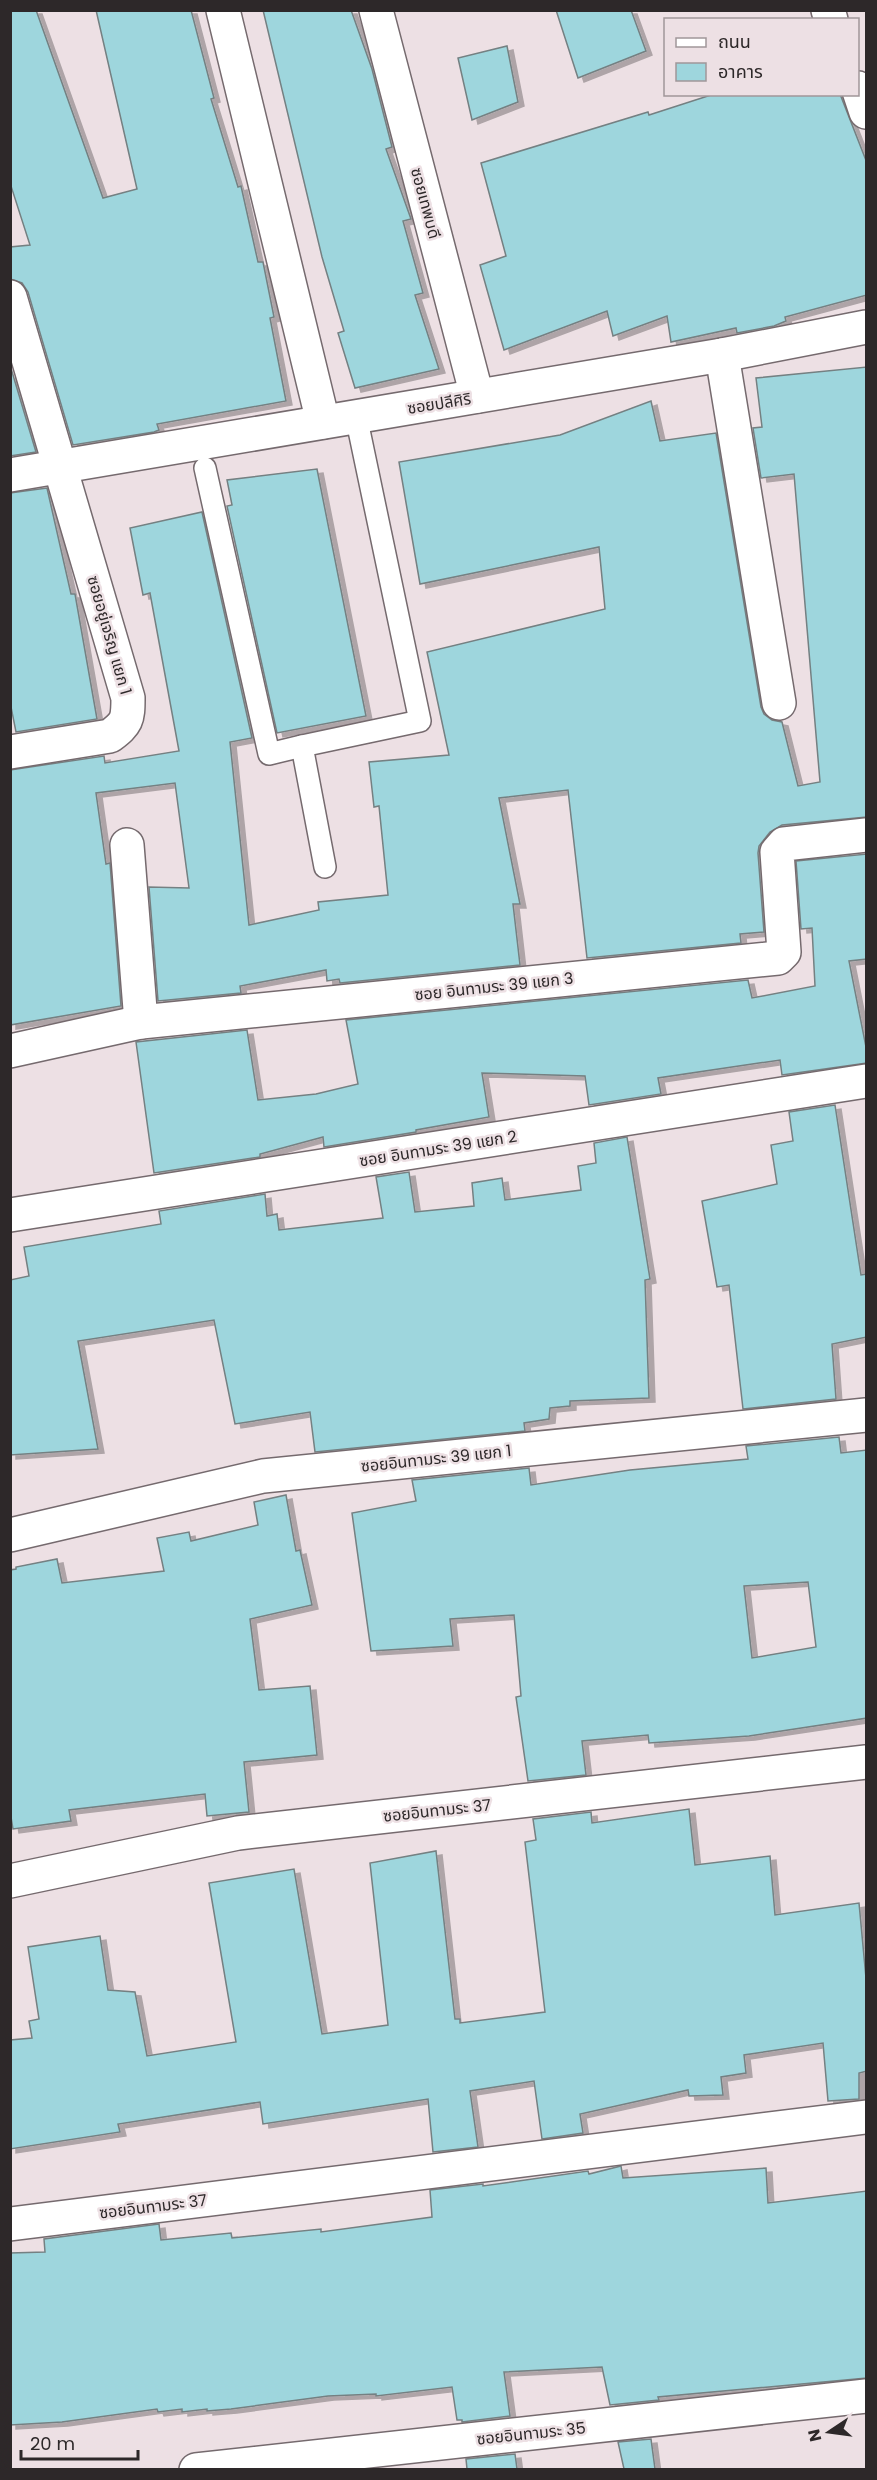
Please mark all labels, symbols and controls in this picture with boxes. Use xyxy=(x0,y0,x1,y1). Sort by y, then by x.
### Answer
legend xyxy=(664,18,859,96)
text: ถนน xyxy=(718,29,751,54)
text: อาคาร xyxy=(718,59,763,84)
street label: ซอยเทพบดี xyxy=(405,165,446,241)
street label: ซอยปลีศิริ xyxy=(406,387,473,420)
street label: ซอยอยู่เจริญ แยก 1 xyxy=(82,573,137,697)
street label: ซอย อินทามระ 39 แยก 3 xyxy=(413,967,575,1006)
street label: ซอย อินทามระ 39 แยก 2 xyxy=(358,1125,519,1172)
street label: ซอยอินทามระ 39 แยก 1 xyxy=(360,1439,512,1478)
street label: ซอยอินทามระ 37 xyxy=(382,1793,492,1828)
street label: ซอยอินทามระ 37 xyxy=(98,2188,208,2225)
north arrow xyxy=(799,2402,859,2462)
street label: ซอยอินทามระ 35 xyxy=(475,2416,587,2451)
scale bar xyxy=(21,2423,138,2461)
text: N xyxy=(802,2427,827,2444)
text: 20 m xyxy=(30,2431,75,2456)

